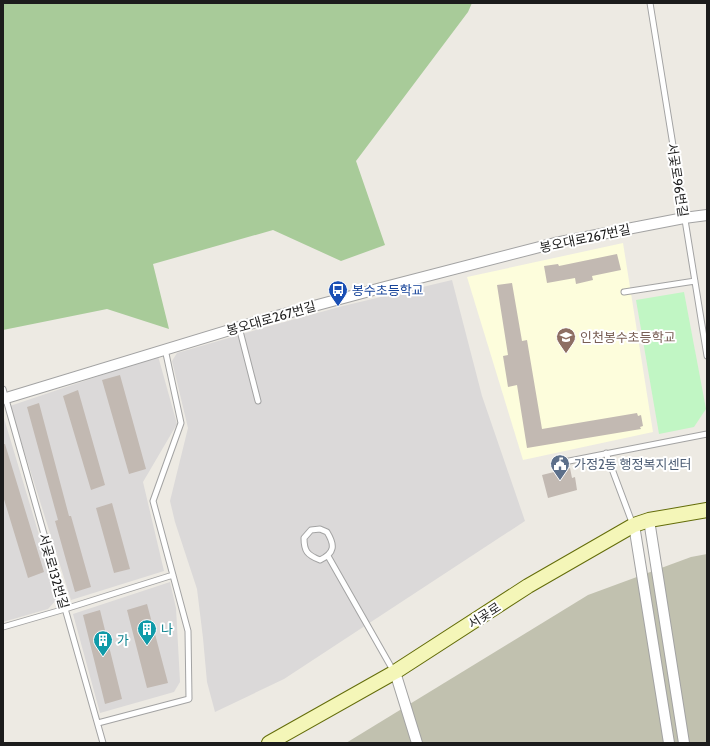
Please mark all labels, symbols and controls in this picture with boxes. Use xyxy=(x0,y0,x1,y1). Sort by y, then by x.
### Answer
street label: 서곷로96번길 xyxy=(664,142,692,218)
street label: 봉오대로267번길 xyxy=(538,221,632,255)
bus stop icon: 봉수초등학교 xyxy=(327,279,349,307)
place label: 봉수초등학교 xyxy=(352,282,424,298)
street label: 봉오대로267번길 xyxy=(224,298,318,338)
school or university icon: 인천봉수초등학교 xyxy=(555,326,577,354)
place label: 인천봉수초등학교 xyxy=(580,329,676,345)
public building icon: 가정2동 행정복지센터 xyxy=(549,453,571,481)
place label: 가정2동 행정복지센터 xyxy=(574,456,691,472)
street label: 서곶로132번길 xyxy=(36,531,72,611)
street label: 서곶로 xyxy=(465,599,503,631)
building icon: 나 xyxy=(136,618,158,646)
place label: 나 xyxy=(161,621,173,637)
building icon: 가 xyxy=(92,629,114,657)
place label: 가 xyxy=(117,632,129,648)

